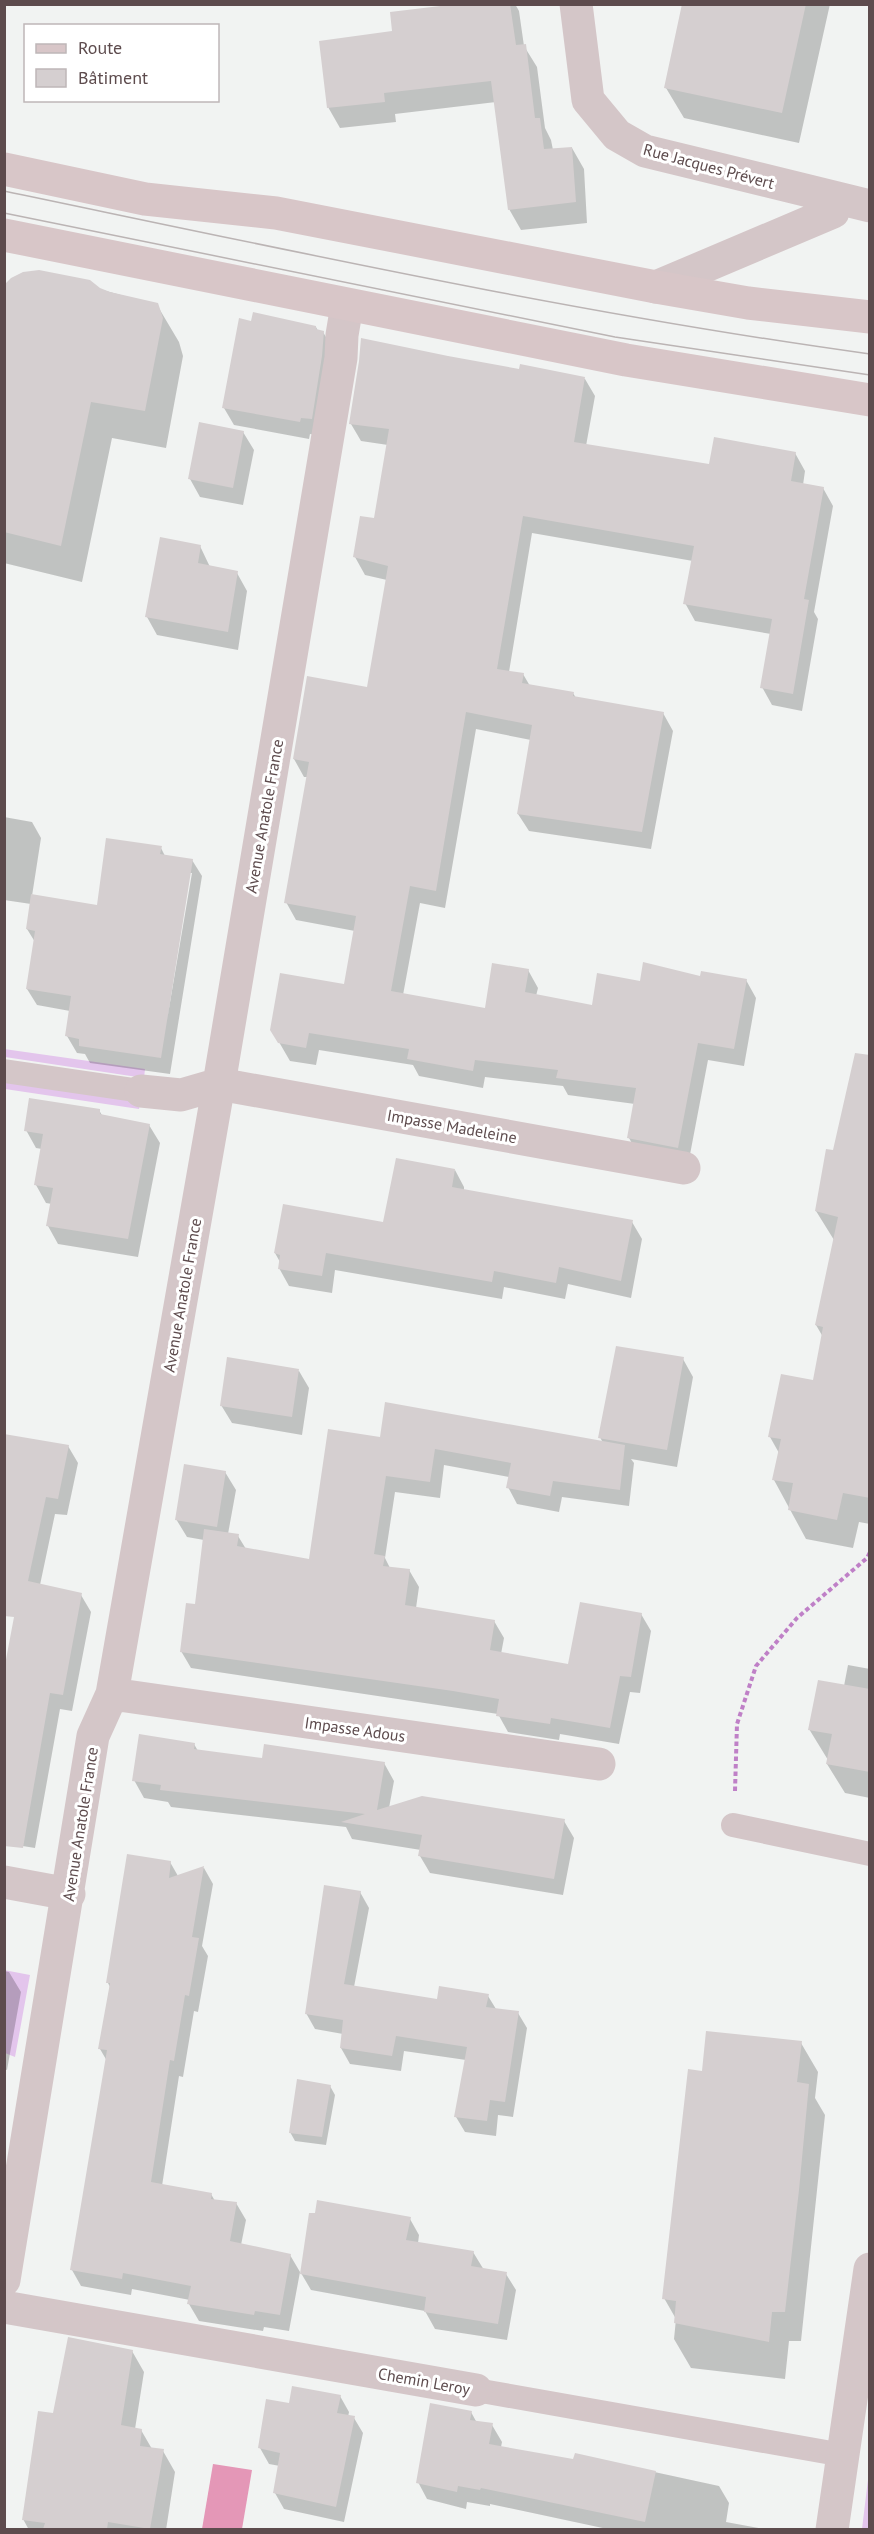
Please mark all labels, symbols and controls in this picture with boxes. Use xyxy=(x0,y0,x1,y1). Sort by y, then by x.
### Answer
legend xyxy=(24,24,219,102)
text: Route xyxy=(78,36,122,59)
text: Bâtiment xyxy=(78,66,148,89)
street label: Rue Jacques Prévert xyxy=(641,139,777,193)
street label: Avenue Anatole France xyxy=(241,737,287,895)
street label: Impasse Madeleine xyxy=(386,1105,518,1147)
street label: Avenue Anatole France xyxy=(159,1216,205,1374)
street label: Impasse Adous xyxy=(303,1712,407,1746)
street label: Avenue Anatole France xyxy=(58,1745,102,1903)
street label: Chemin Leroy xyxy=(376,2363,472,2399)

